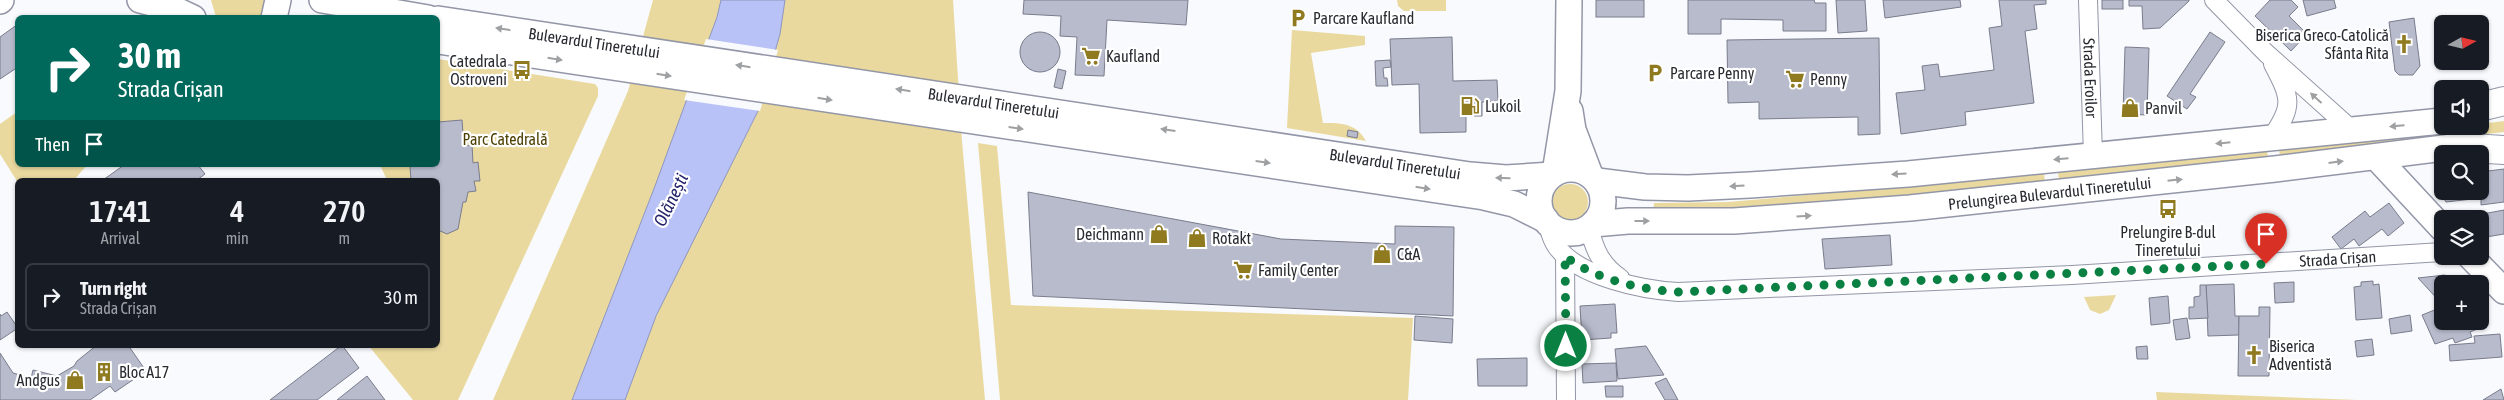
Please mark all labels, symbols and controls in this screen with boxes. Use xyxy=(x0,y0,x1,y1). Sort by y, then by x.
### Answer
parking icon: Parcare Kaufland xyxy=(1287,7,1309,29)
place label: Parcare Kaufland xyxy=(1313,9,1414,27)
north arrow xyxy=(2434,15,2489,70)
map controls xyxy=(2434,15,2489,330)
one-way arrow xyxy=(494,24,510,32)
street label: Bulevardul Tineretului xyxy=(527,24,661,61)
place label: Biserica Greco-Catolică Sfânta Rita xyxy=(2255,26,2389,62)
church icon: Biserica Greco-Catolică Sfânta Rita xyxy=(2393,33,2415,55)
icon: right xyxy=(35,35,100,100)
text: 30 m xyxy=(118,35,181,75)
street label: Strada Eroilor xyxy=(2080,38,2101,118)
supermarket icon: Kaufland xyxy=(1080,45,1102,67)
place label: Kaufland xyxy=(1106,47,1160,65)
place label: Catedrala Ostroveni xyxy=(450,52,507,88)
one-way arrow xyxy=(547,55,563,63)
bus stop icon: Catedrala Ostroveni xyxy=(511,59,533,81)
one-way arrow xyxy=(734,61,750,69)
parking icon: Parcare Penny xyxy=(1644,62,1666,84)
place label: Parcare Penny xyxy=(1670,64,1755,83)
supermarket icon: Penny xyxy=(1784,68,1806,90)
place label: Penny xyxy=(1810,70,1847,89)
one-way arrow xyxy=(656,72,672,80)
text: Strada Crișan xyxy=(118,76,224,102)
button: sound xyxy=(2434,80,2489,135)
street label: Bulevardul Tineretului xyxy=(927,84,1060,122)
one-way arrow xyxy=(895,86,911,94)
one-way arrow xyxy=(2310,92,2322,104)
fuel station icon: Lukoil xyxy=(1459,95,1481,117)
one-way arrow xyxy=(817,96,833,104)
place label: Lukoil xyxy=(1485,97,1522,115)
shop icon: Panvil xyxy=(2119,97,2141,119)
place label: Panvil xyxy=(2145,99,2183,117)
one-way arrow xyxy=(2389,122,2405,130)
one-way arrow xyxy=(1008,124,1024,132)
one-way arrow xyxy=(1160,126,1176,134)
icon: arrive xyxy=(80,130,108,158)
park label: Parc Catedrală xyxy=(462,130,548,148)
text: Then xyxy=(35,133,70,155)
one-way arrow xyxy=(2214,139,2230,147)
street label: Bulevardul Tineretului xyxy=(1328,145,1462,182)
button: search xyxy=(2434,145,2489,200)
one-way arrow xyxy=(2053,155,2069,163)
one-way arrow xyxy=(1255,158,1271,166)
one-way arrow xyxy=(2329,158,2345,166)
water label: Olănești xyxy=(649,170,692,230)
one-way arrow xyxy=(1891,171,1907,179)
one-way arrow xyxy=(1495,173,1511,181)
street label: Prelungirea Bulevardul Tineretului xyxy=(1947,173,2152,213)
one-way arrow xyxy=(2167,176,2183,184)
one-way arrow xyxy=(1729,182,1745,190)
one-way arrow xyxy=(1416,184,1432,192)
text: 17:41 xyxy=(89,194,151,228)
text: 4 xyxy=(230,194,244,228)
text: 270 xyxy=(323,194,365,228)
bus stop icon: Prelungire B-dul Tineretului xyxy=(2157,198,2179,220)
button: layers xyxy=(2434,210,2489,265)
one-way arrow xyxy=(1796,212,1812,220)
pin xyxy=(2245,213,2287,264)
one-way arrow xyxy=(1634,217,1650,225)
icon: arrive xyxy=(2252,220,2280,248)
shop icon: Deichmann xyxy=(1148,223,1170,245)
place label: Prelungire B-dul Tineretului xyxy=(2120,223,2216,259)
place label: Deichmann xyxy=(1076,225,1144,243)
shop icon: Rotakt xyxy=(1186,227,1208,249)
text: Arrival xyxy=(101,229,140,247)
text: min xyxy=(226,229,249,247)
text: m xyxy=(339,229,350,247)
place label: Rotakt xyxy=(1212,229,1252,247)
shop icon: C&A xyxy=(1371,243,1393,265)
place label: C&A xyxy=(1397,245,1421,263)
street label: Strada Crișan xyxy=(2299,247,2377,270)
supermarket icon: Family Center xyxy=(1232,259,1254,281)
place label: Family Center xyxy=(1258,261,1339,280)
button: + xyxy=(2434,275,2489,330)
text: Turn right xyxy=(80,277,147,299)
icon: right xyxy=(37,283,65,311)
text: 30 m xyxy=(384,286,418,308)
text: Strada Crișan xyxy=(80,299,157,317)
position arrow xyxy=(1539,319,1591,371)
place label: Biserica Adventistă xyxy=(2269,337,2332,373)
church icon: Biserica Adventistă xyxy=(2243,344,2265,366)
building icon: Bloc A17 xyxy=(93,361,115,383)
place label: Bloc A17 xyxy=(119,363,169,381)
shop icon: Andgus xyxy=(64,369,86,391)
place label: Andgus xyxy=(17,371,60,390)

